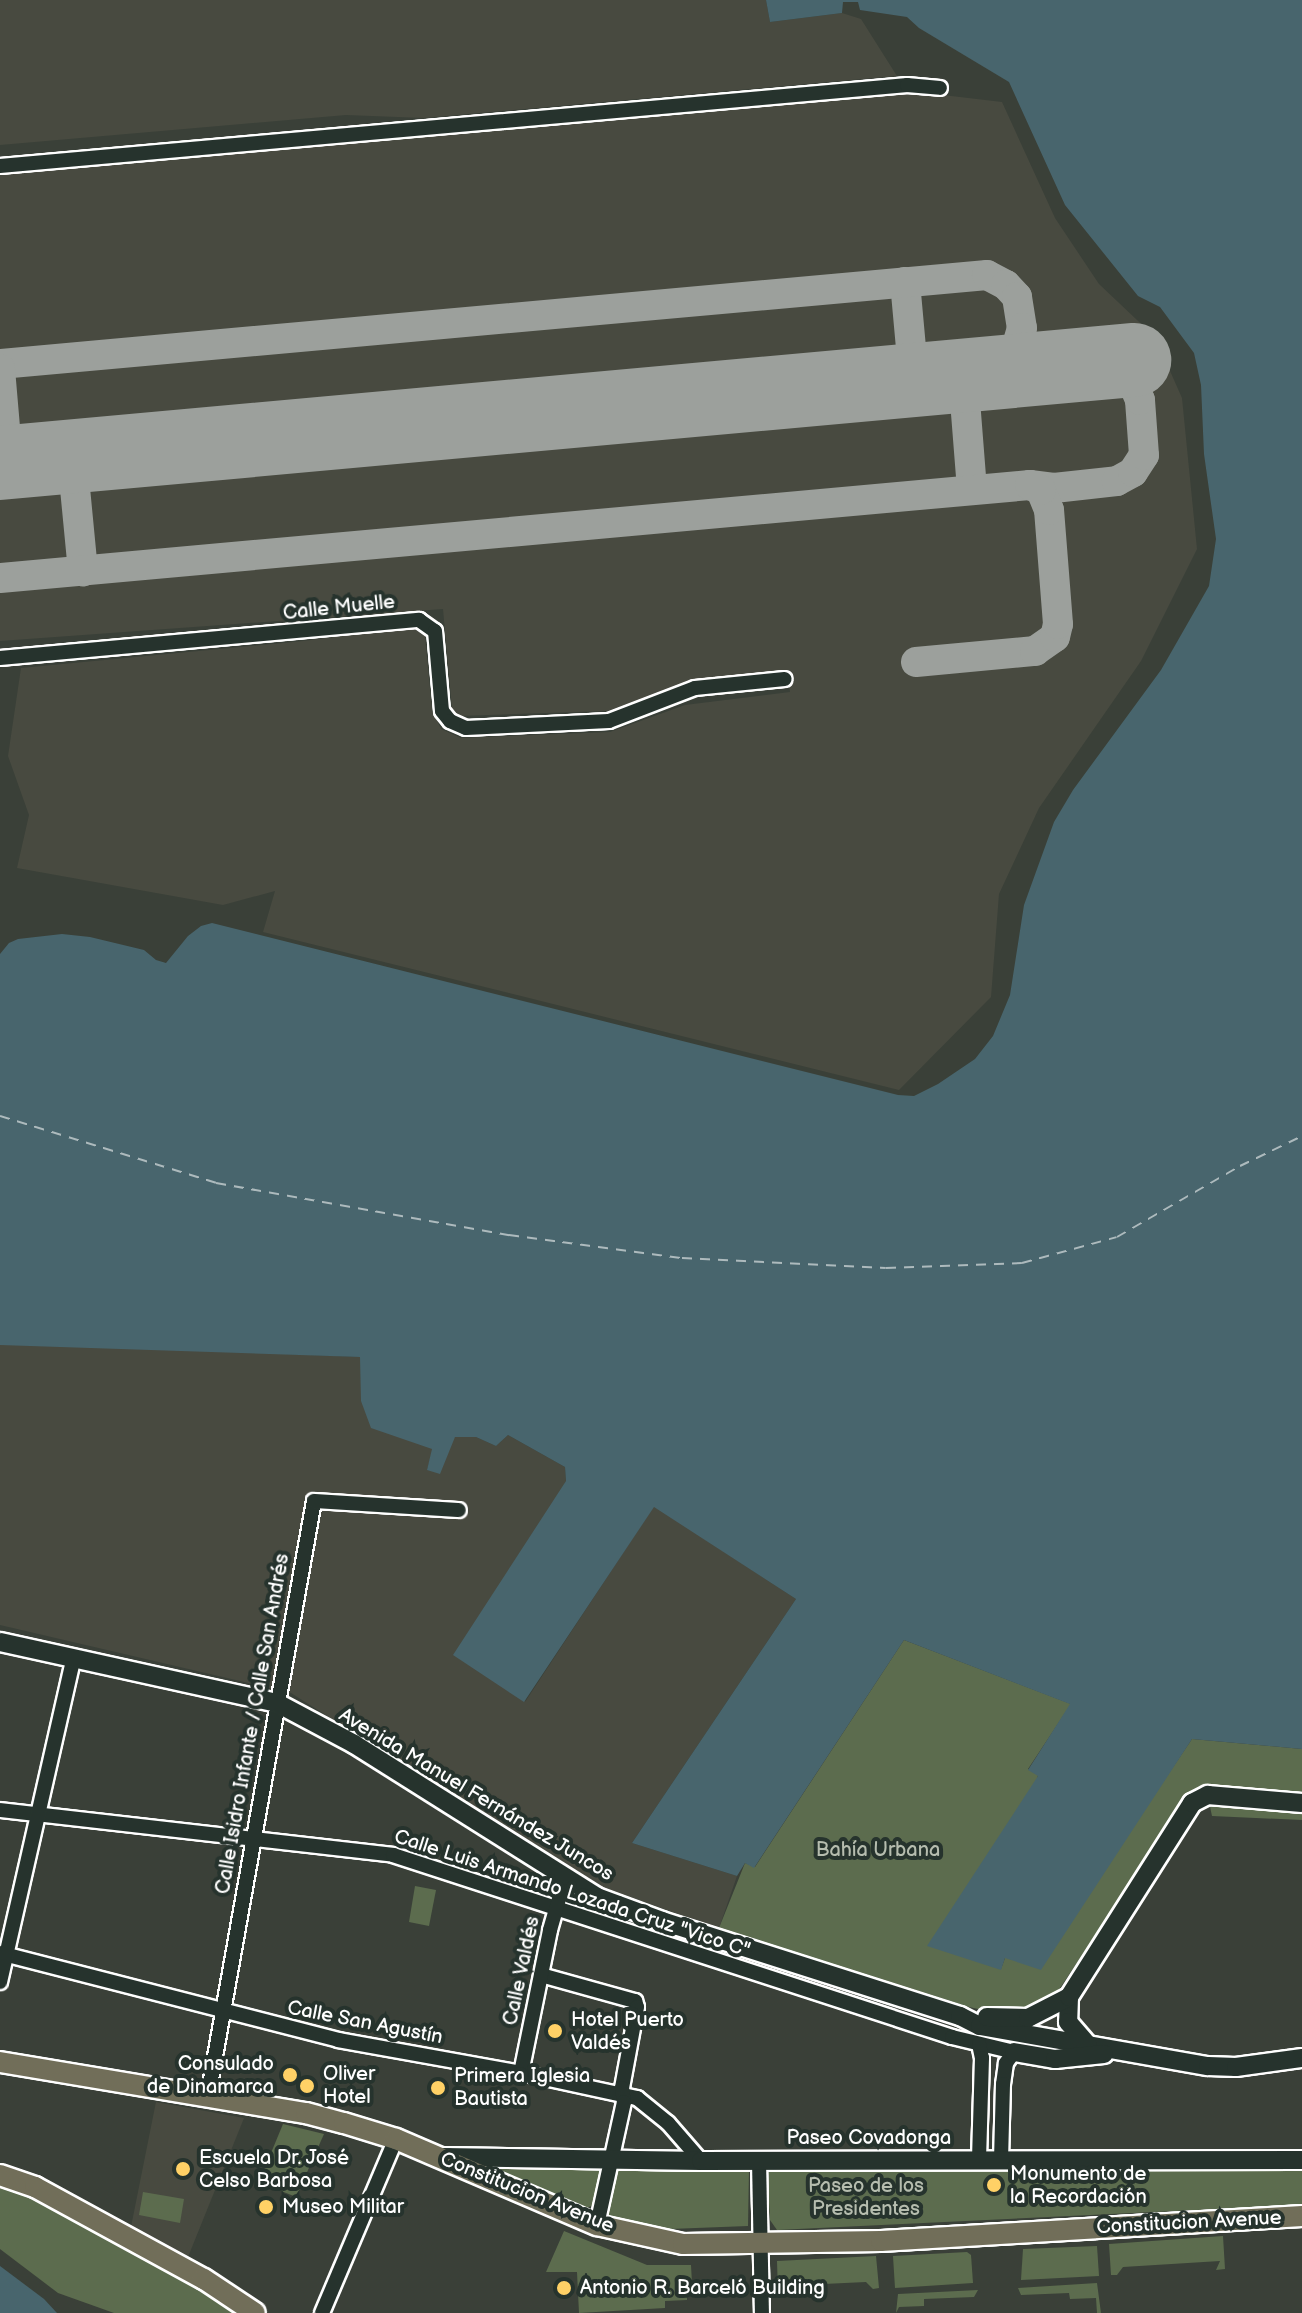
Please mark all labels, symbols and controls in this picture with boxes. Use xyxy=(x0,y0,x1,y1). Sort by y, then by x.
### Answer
street label: Calle Muelle xyxy=(282,590,396,626)
street label: Calle Isidro Infante / Calle San Andrés xyxy=(211,1552,295,1896)
street label: Avenida Manuel Fernández Juncos xyxy=(334,1703,618,1887)
street label: Calle Luis Armando Lozada Cruz "Vico C" xyxy=(391,1825,753,1963)
park label: Bahía Urbana xyxy=(816,1838,940,1862)
street label: Calle Valdés xyxy=(499,1914,545,2028)
street label: Calle San Agustín xyxy=(285,1996,445,2050)
place label: Hotel Puerto Valdés xyxy=(571,2008,684,2055)
marker: Hotel Puerto Valdés xyxy=(546,2022,564,2040)
place label: Consulado de Dinamarca xyxy=(147,2052,274,2099)
place label: Oliver Hotel xyxy=(323,2062,375,2109)
place label: Primera Iglesia Bautista xyxy=(454,2064,590,2111)
marker: Consulado de Dinamarca xyxy=(281,2066,299,2084)
marker: Oliver Hotel xyxy=(298,2077,316,2095)
marker: Primera Iglesia Bautista xyxy=(429,2079,447,2097)
street label: Paseo Covadonga xyxy=(787,2126,951,2150)
place label: Escuela Dr. José Celso Barbosa xyxy=(199,2146,350,2193)
street label: Constitucion Avenue xyxy=(437,2147,617,2239)
marker: Escuela Dr. José Celso Barbosa xyxy=(174,2160,192,2178)
place label: Monumento de la Recordación xyxy=(1010,2162,1147,2209)
park label: Paseo de los Presidentes xyxy=(808,2174,924,2221)
marker: Monumento de la Recordación xyxy=(985,2176,1003,2194)
place label: Museo Militar xyxy=(282,2195,404,2219)
marker: Museo Militar xyxy=(257,2198,275,2216)
street label: Constitucion Avenue xyxy=(1096,2206,1282,2240)
place label: Antonio R. Barceló Building xyxy=(580,2276,825,2300)
marker: Antonio R. Barceló Building xyxy=(555,2279,573,2297)

